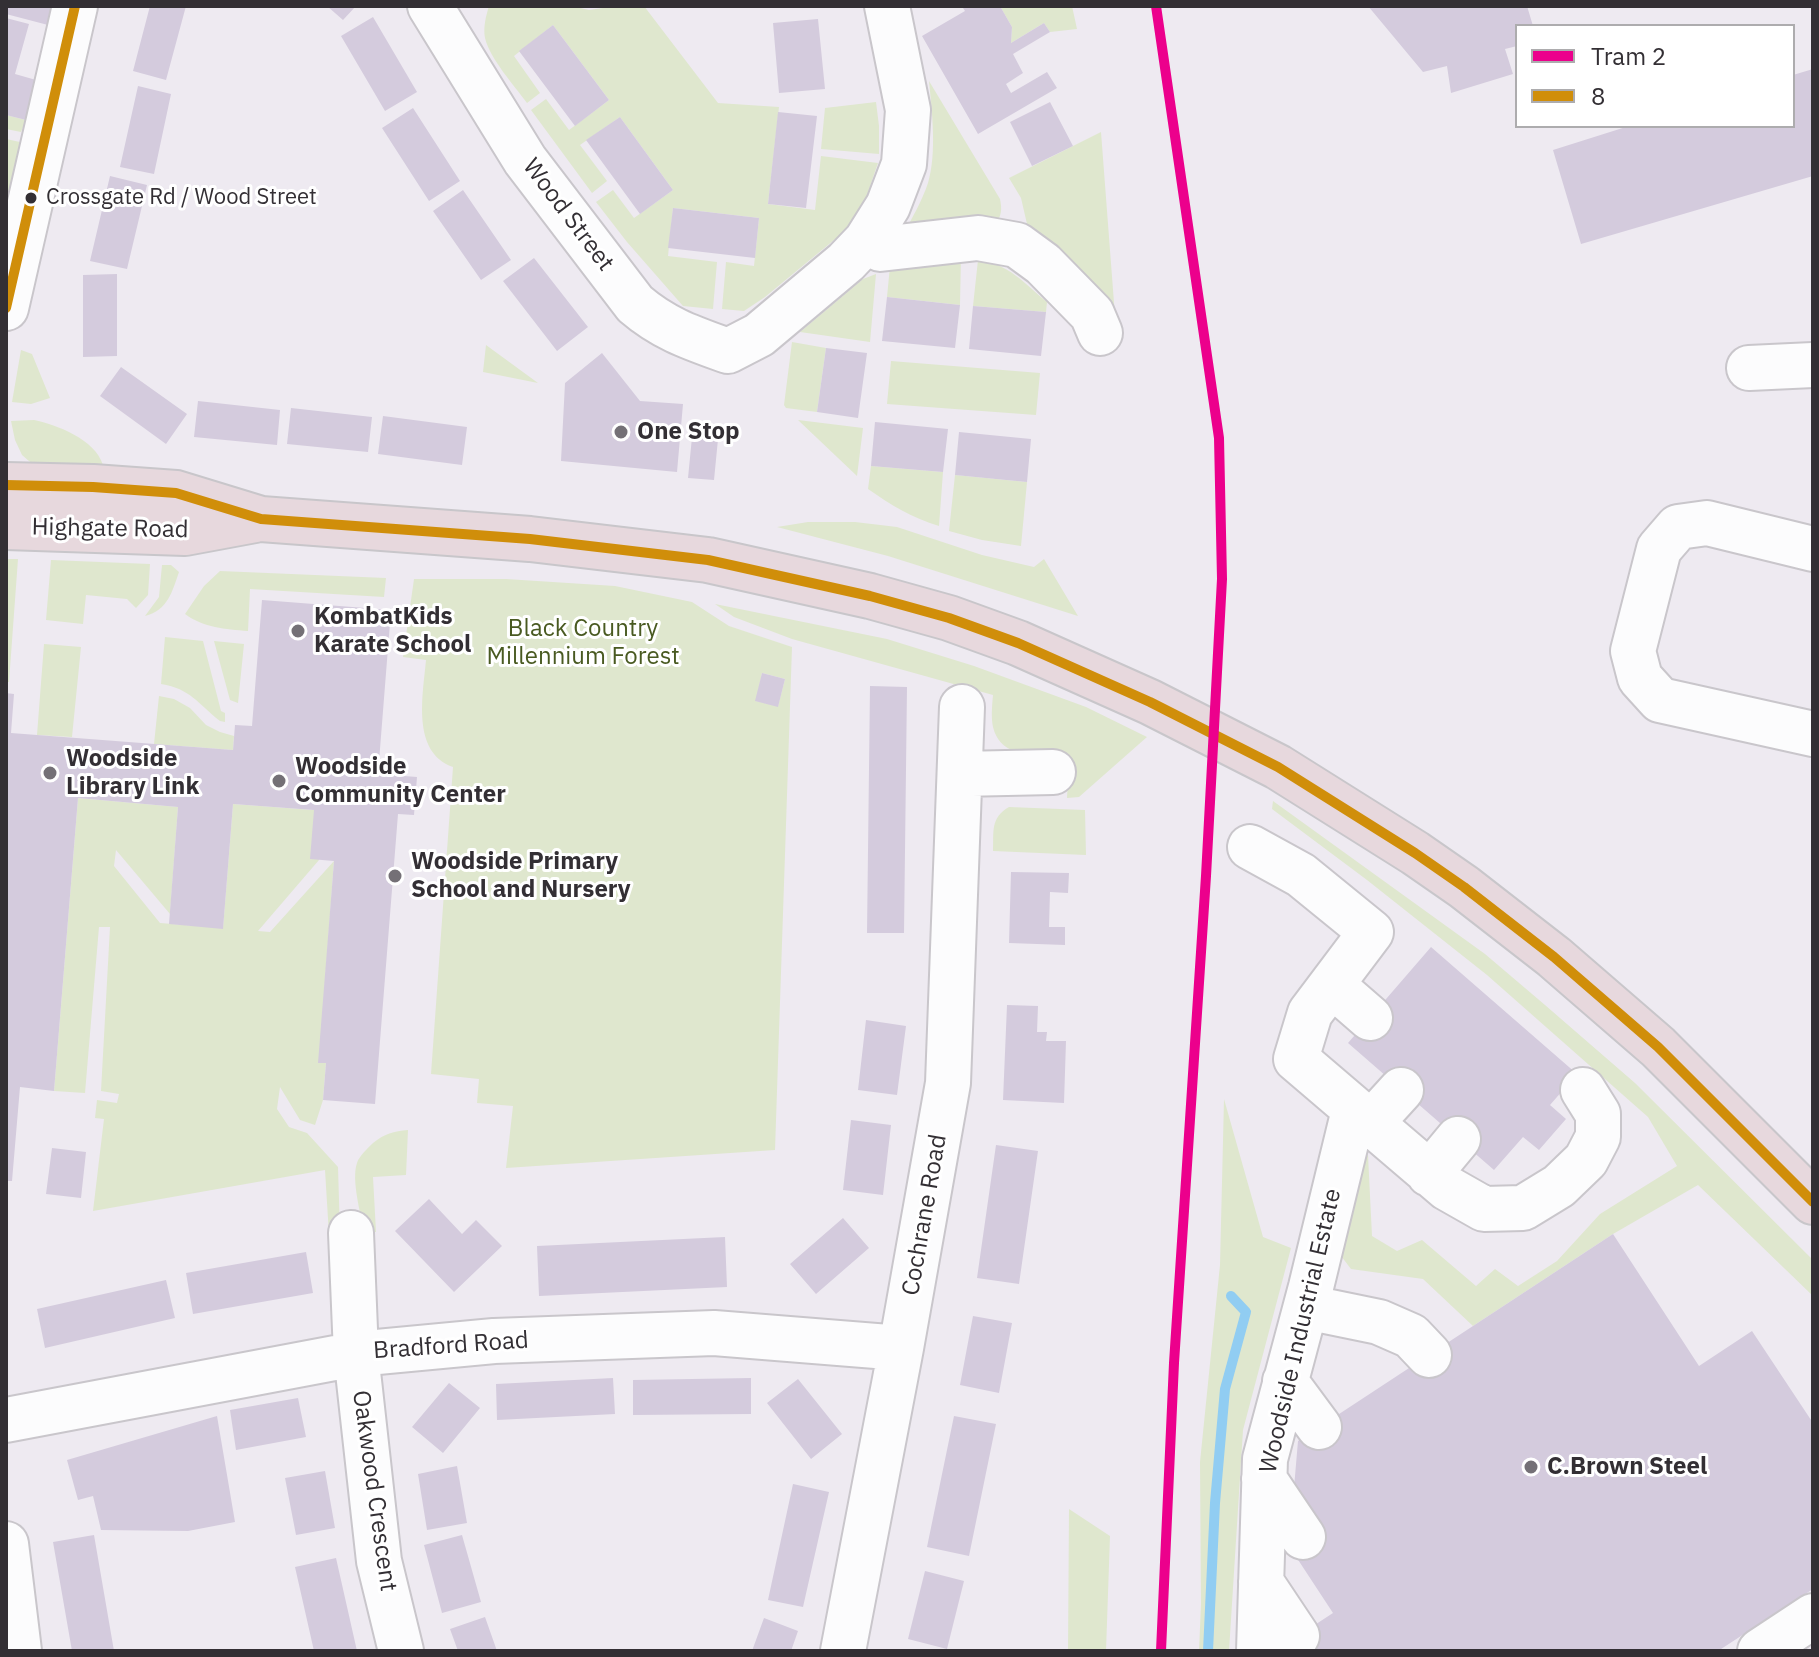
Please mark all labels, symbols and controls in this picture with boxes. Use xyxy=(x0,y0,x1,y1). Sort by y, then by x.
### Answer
legend xyxy=(1515,24,1795,128)
text: Tram 2 xyxy=(1591,40,1666,72)
text: 8 xyxy=(1591,80,1605,112)
street label: Wood Street xyxy=(516,153,620,277)
place label: Crossgate Rd / Wood Street xyxy=(46,185,317,211)
marker: Crossgate Rd / Wood Street xyxy=(23,190,39,206)
place label: One Stop xyxy=(637,418,740,446)
marker: One Stop xyxy=(612,423,630,441)
street label: Highgate Road xyxy=(31,513,189,545)
place label: KombatKids Karate School xyxy=(314,603,471,659)
park label: Black Country Millennium Forest xyxy=(486,615,680,671)
marker: KombatKids Karate School xyxy=(289,622,307,640)
place label: Woodside Library Link xyxy=(66,745,199,801)
place label: Woodside Community Center xyxy=(295,753,506,809)
marker: Woodside Library Link xyxy=(41,764,59,782)
marker: Woodside Community Center xyxy=(270,772,288,790)
place label: Woodside Primary School and Nursery xyxy=(411,848,631,904)
marker: Woodside Primary School and Nursery xyxy=(386,867,404,885)
street label: Cochrane Road xyxy=(897,1132,953,1298)
street label: Woodside Industrial Estate xyxy=(1254,1186,1348,1476)
street label: Bradford Road xyxy=(372,1326,530,1366)
street label: Oakwood Crescent xyxy=(346,1389,402,1593)
place label: C.Brown Steel xyxy=(1547,1453,1707,1481)
marker: C.Brown Steel xyxy=(1522,1458,1540,1476)

